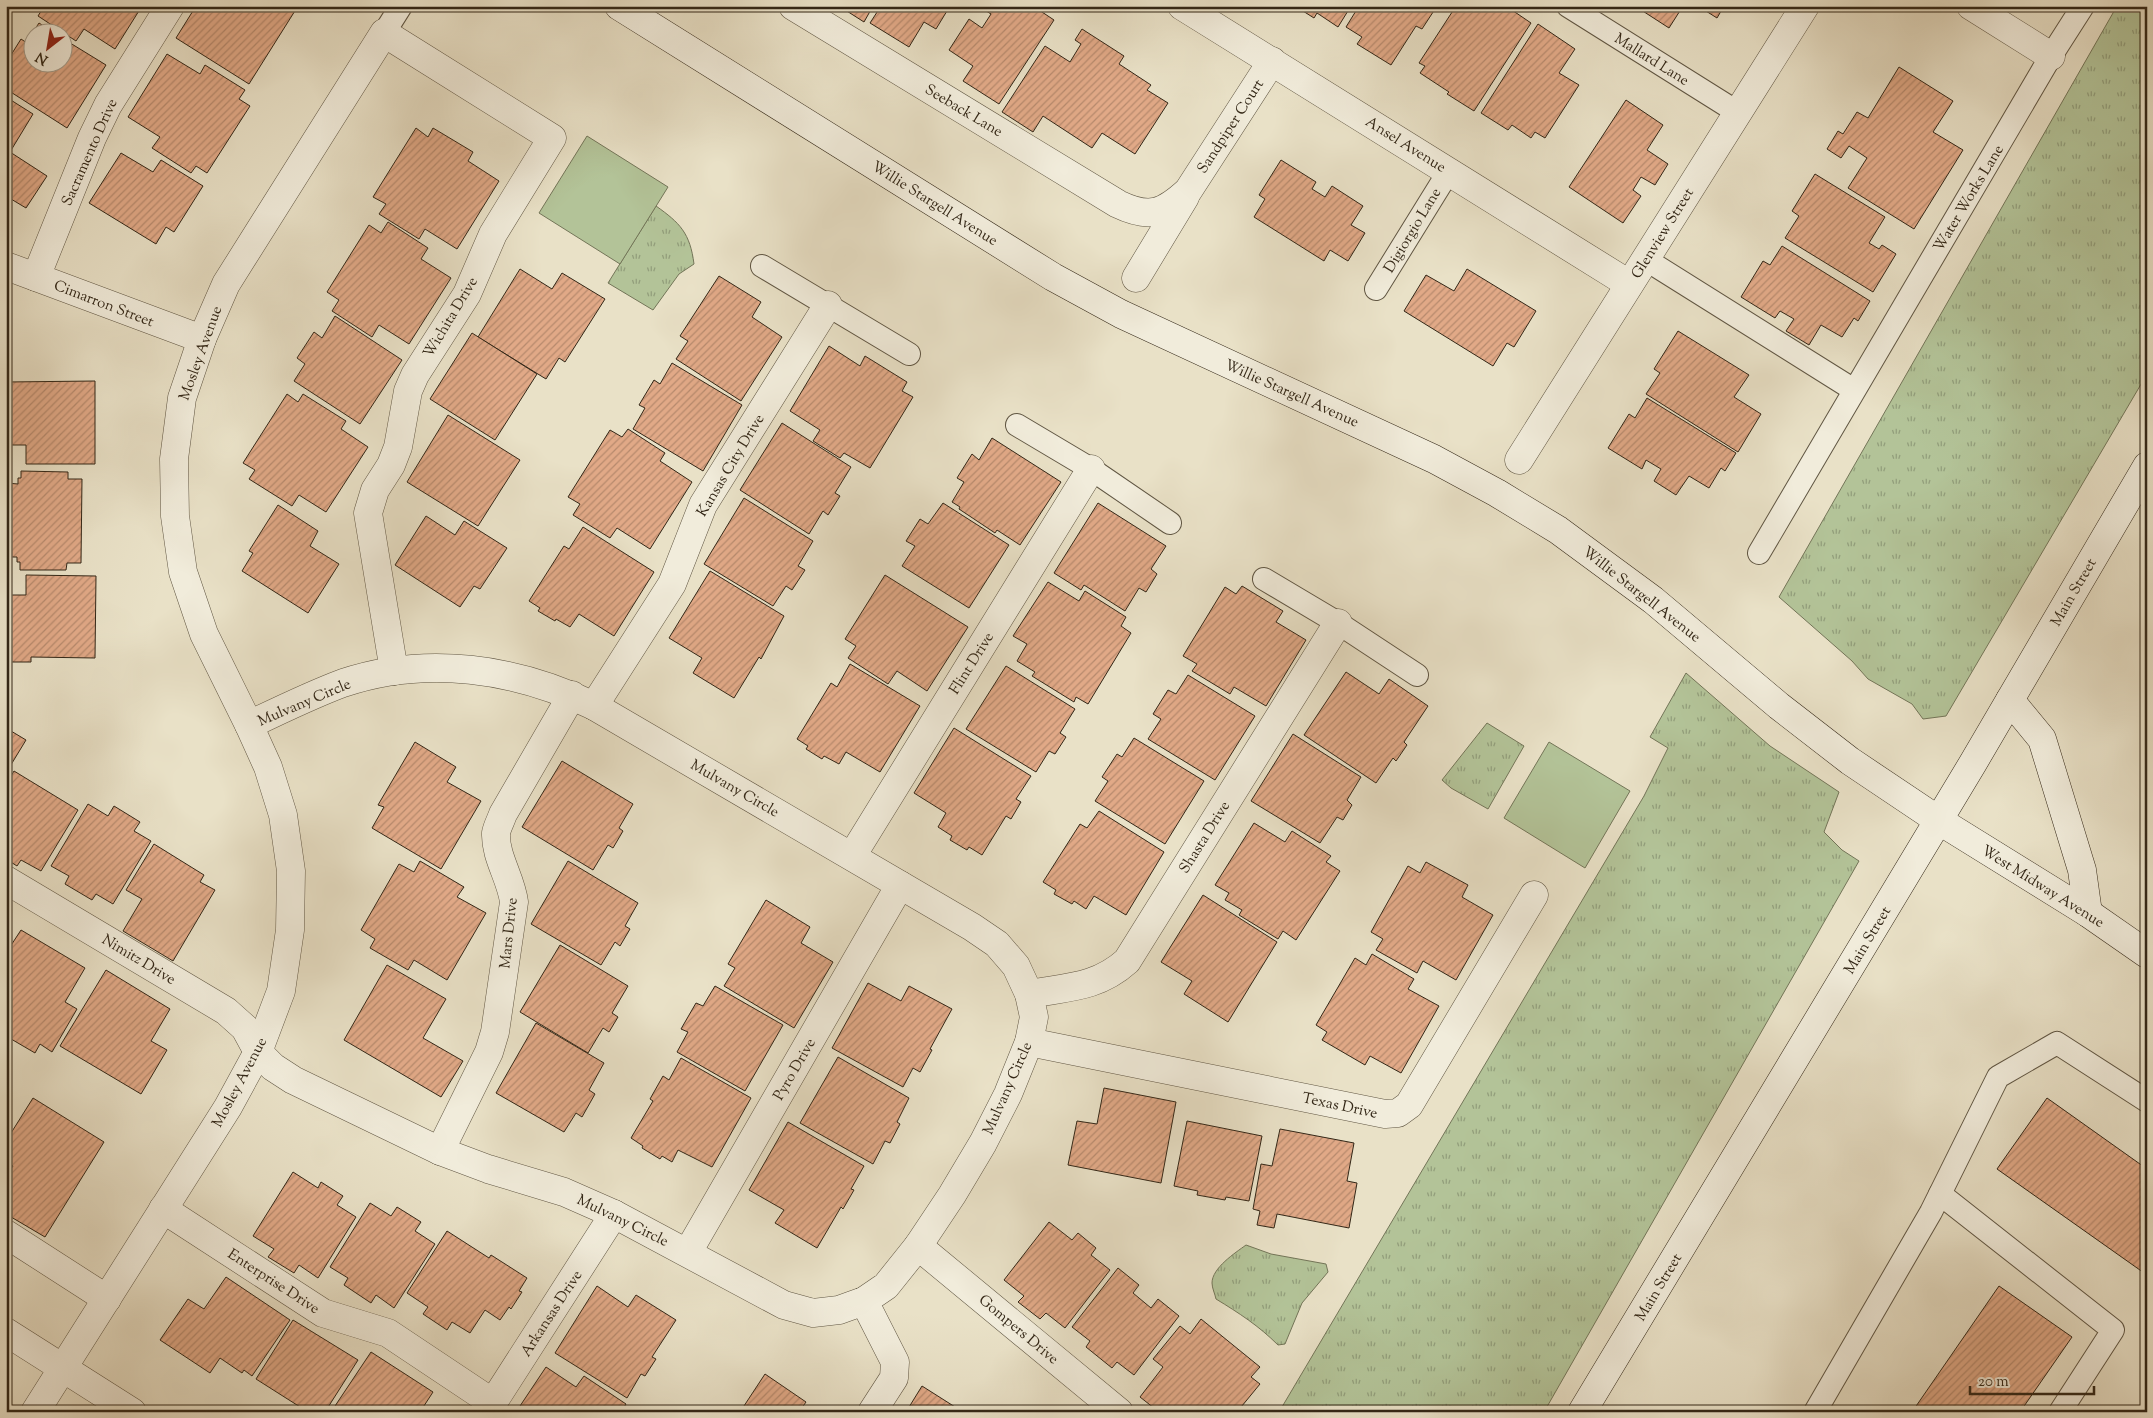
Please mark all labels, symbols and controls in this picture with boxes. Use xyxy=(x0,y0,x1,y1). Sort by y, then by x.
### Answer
north arrow xyxy=(22,22,72,72)
street label: Mallard Lane xyxy=(1610,29,1693,92)
text: N xyxy=(32,46,52,69)
street label: Sandpiper Court xyxy=(1193,75,1270,178)
street label: Seeback Lane xyxy=(920,80,1006,143)
street label: Sacramento Drive xyxy=(57,96,123,210)
street label: Ansel Avenue xyxy=(1361,112,1450,178)
street label: Water Works Lane xyxy=(1929,141,2010,256)
street label: Willie Stargell Avenue xyxy=(867,157,1001,252)
street label: Digiorgio Lane xyxy=(1380,184,1447,277)
street label: Glenview Street xyxy=(1627,184,1700,283)
street label: Wichita Drive xyxy=(419,273,484,362)
street label: Cimarron Street xyxy=(50,276,156,333)
street label: Mosley Avenue xyxy=(175,303,228,404)
street label: Willie Stargell Avenue xyxy=(1221,355,1362,433)
street label: Kansas City Drive xyxy=(692,410,770,521)
street label: Willie Stargell Avenue xyxy=(1577,542,1705,648)
street label: Main Street xyxy=(2046,555,2102,631)
street label: Flint Drive xyxy=(945,629,1000,699)
street label: Mulvany Circle xyxy=(255,674,354,732)
street label: Mulvany Circle xyxy=(686,755,783,823)
street label: Shasta Drive xyxy=(1175,798,1236,878)
street label: West Midway Avenue xyxy=(1977,841,2108,934)
street label: Mars Drive xyxy=(495,897,524,970)
street label: Main Street xyxy=(1840,903,1897,979)
street label: Nimitz Drive xyxy=(97,930,179,991)
street label: Mosley Avenue xyxy=(208,1034,273,1131)
street label: Pyro Drive xyxy=(769,1035,822,1105)
street label: Mulvany Circle xyxy=(979,1039,1038,1138)
street label: Texas Drive xyxy=(1300,1088,1379,1125)
street label: Mulvany Circle xyxy=(573,1190,672,1253)
street label: Enterprise Drive xyxy=(223,1245,323,1320)
street label: Main Street xyxy=(1631,1250,1688,1326)
street label: Arkansas Drive xyxy=(516,1266,588,1361)
street label: Gompers Drive xyxy=(973,1290,1063,1370)
scale bar xyxy=(1970,1363,2094,1395)
text: 20 m xyxy=(1978,1372,2009,1393)

